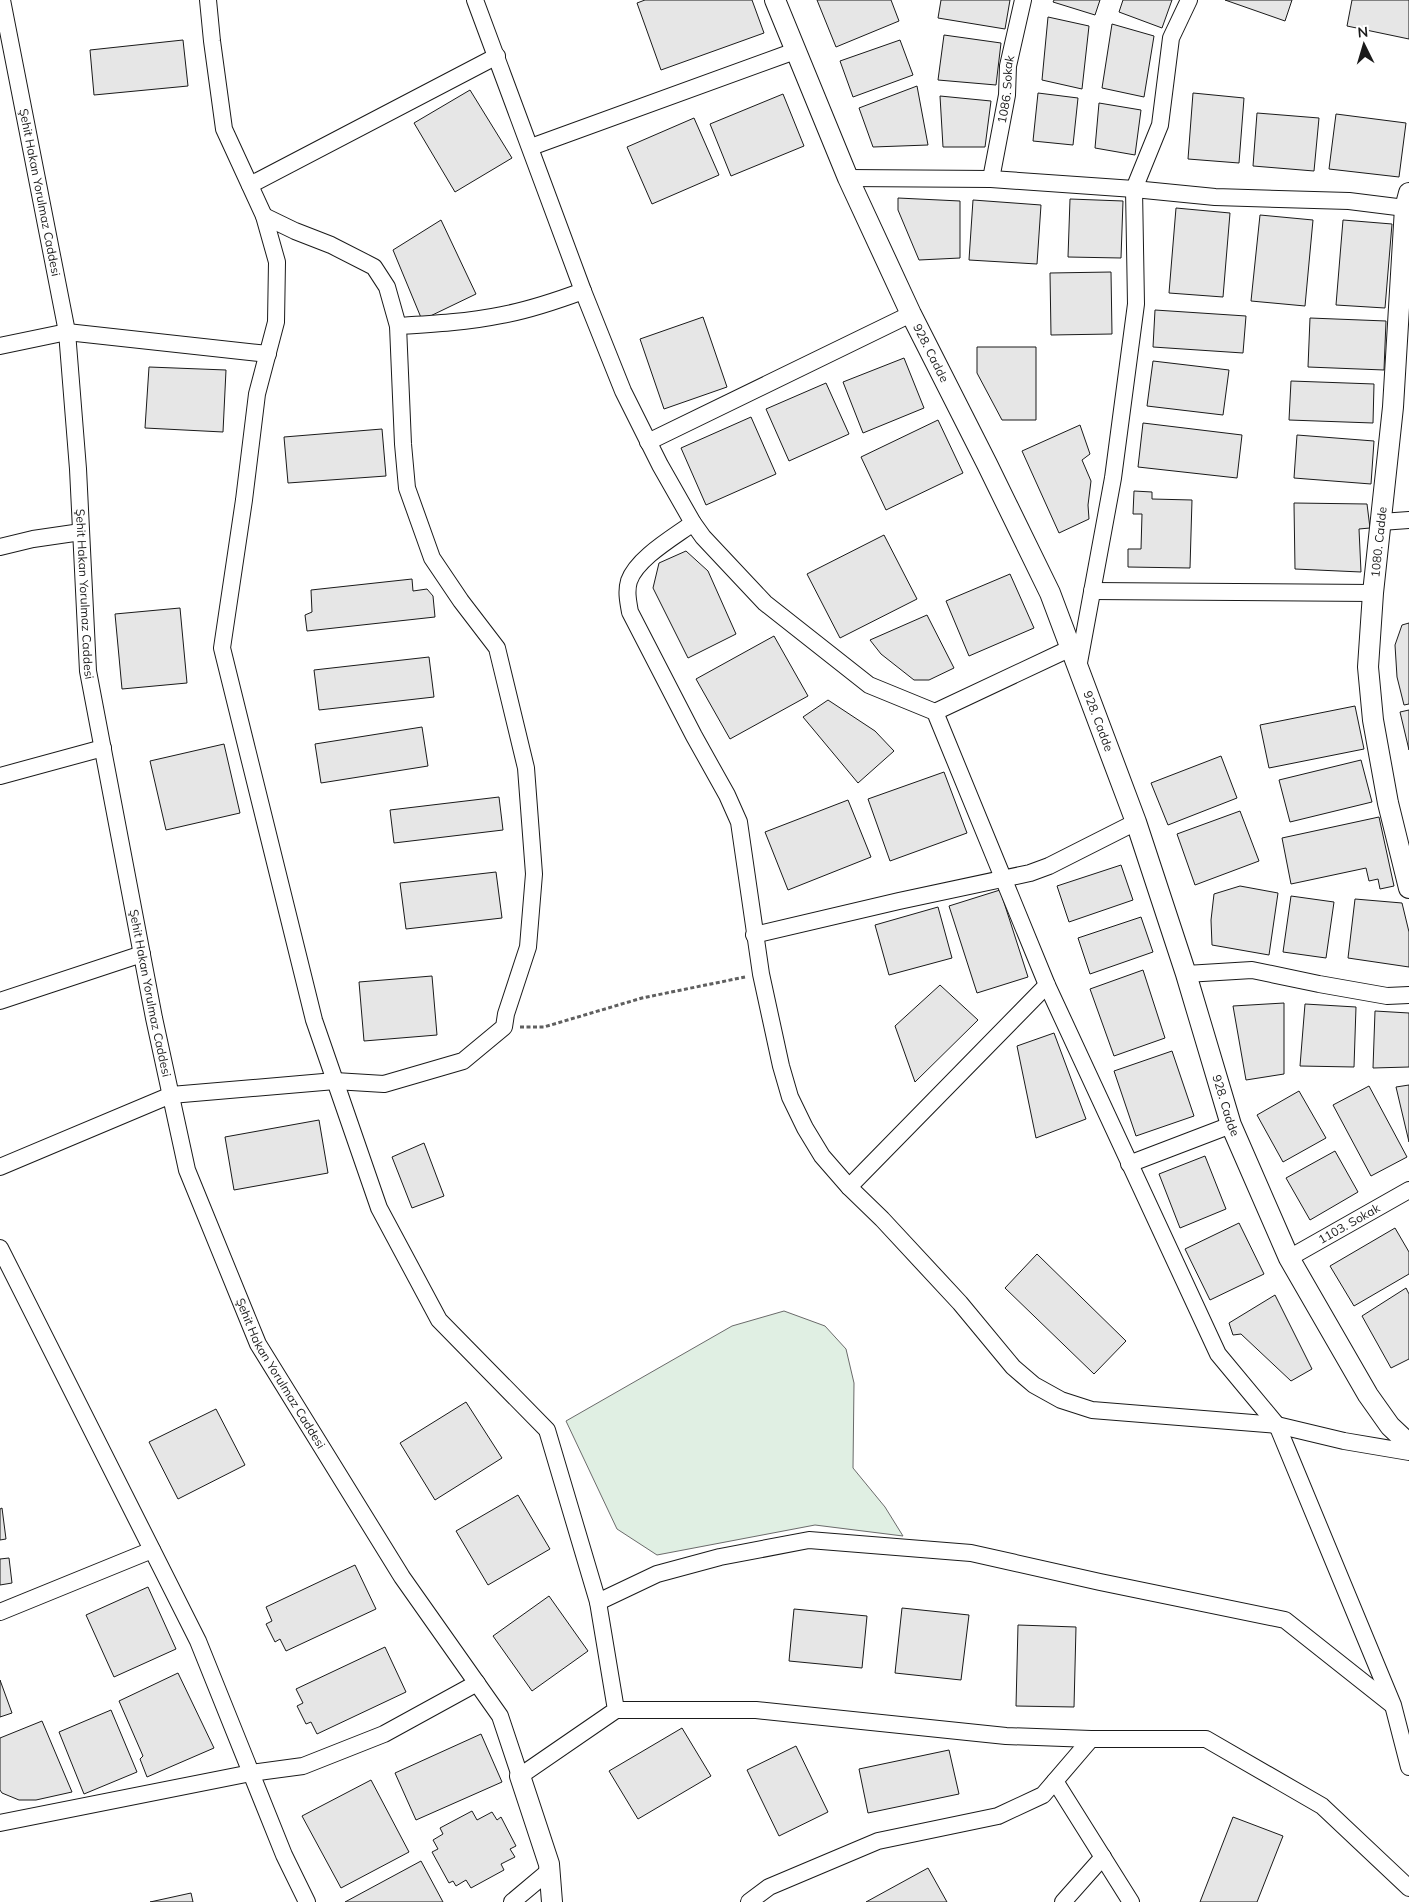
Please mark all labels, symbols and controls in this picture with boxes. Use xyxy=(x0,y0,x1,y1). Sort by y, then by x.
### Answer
north arrow xyxy=(1339,20,1389,70)
text: N xyxy=(1357,23,1369,41)
street label: 1086. Sokak xyxy=(994,53,1017,125)
street label: Şehit Hakan Yorulmaz Caddesi xyxy=(16,107,64,278)
street label: 928. Cadde xyxy=(910,321,952,385)
street label: 1080. Cadde xyxy=(1367,506,1390,578)
street label: Şehit Hakan Yorulmaz Caddesi xyxy=(73,508,97,681)
street label: 928. Cadde xyxy=(1080,689,1117,754)
street label: Şehit Hakan Yorulmaz Caddesi xyxy=(126,908,175,1078)
street label: 928. Cadde xyxy=(1209,1073,1243,1138)
street label: 1103. Sokak xyxy=(1315,1200,1383,1247)
street label: Şehit Hakan Yorulmaz Caddesi xyxy=(233,1296,329,1451)

